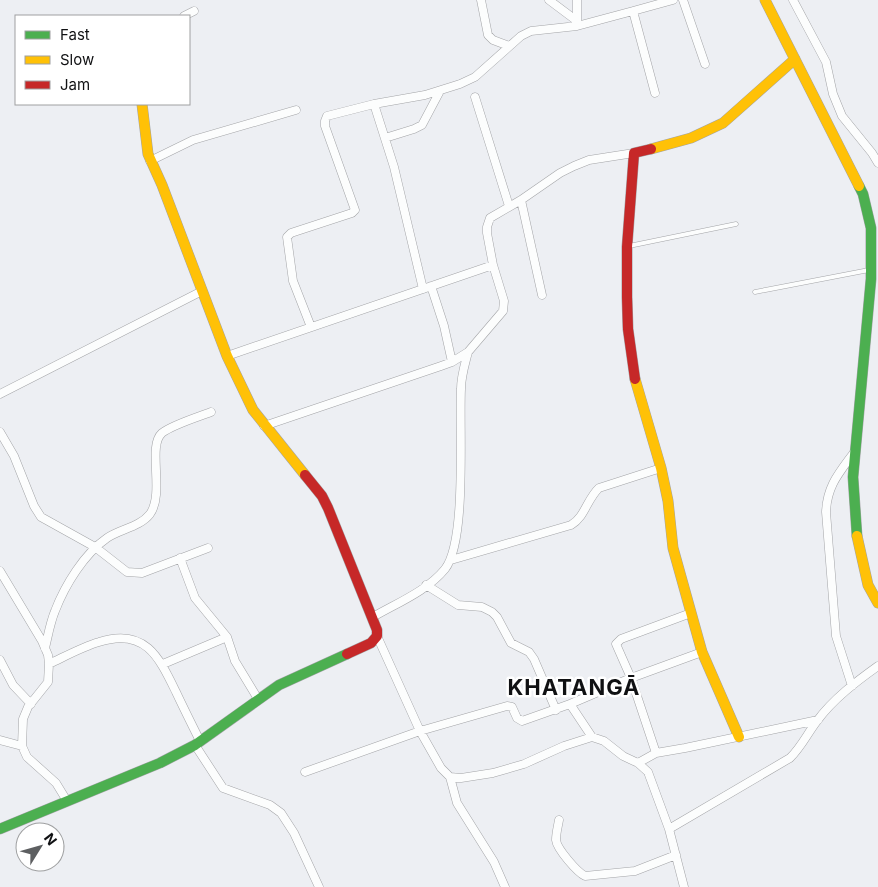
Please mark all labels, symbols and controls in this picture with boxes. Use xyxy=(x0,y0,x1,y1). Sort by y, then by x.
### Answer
legend xyxy=(15,15,190,105)
text: Fast xyxy=(60,25,90,44)
text: Slow xyxy=(60,50,94,69)
text: Jam xyxy=(60,75,90,94)
district label: KHATANGĀ xyxy=(508,674,640,700)
north arrow xyxy=(15,822,65,872)
text: N xyxy=(41,829,61,848)

